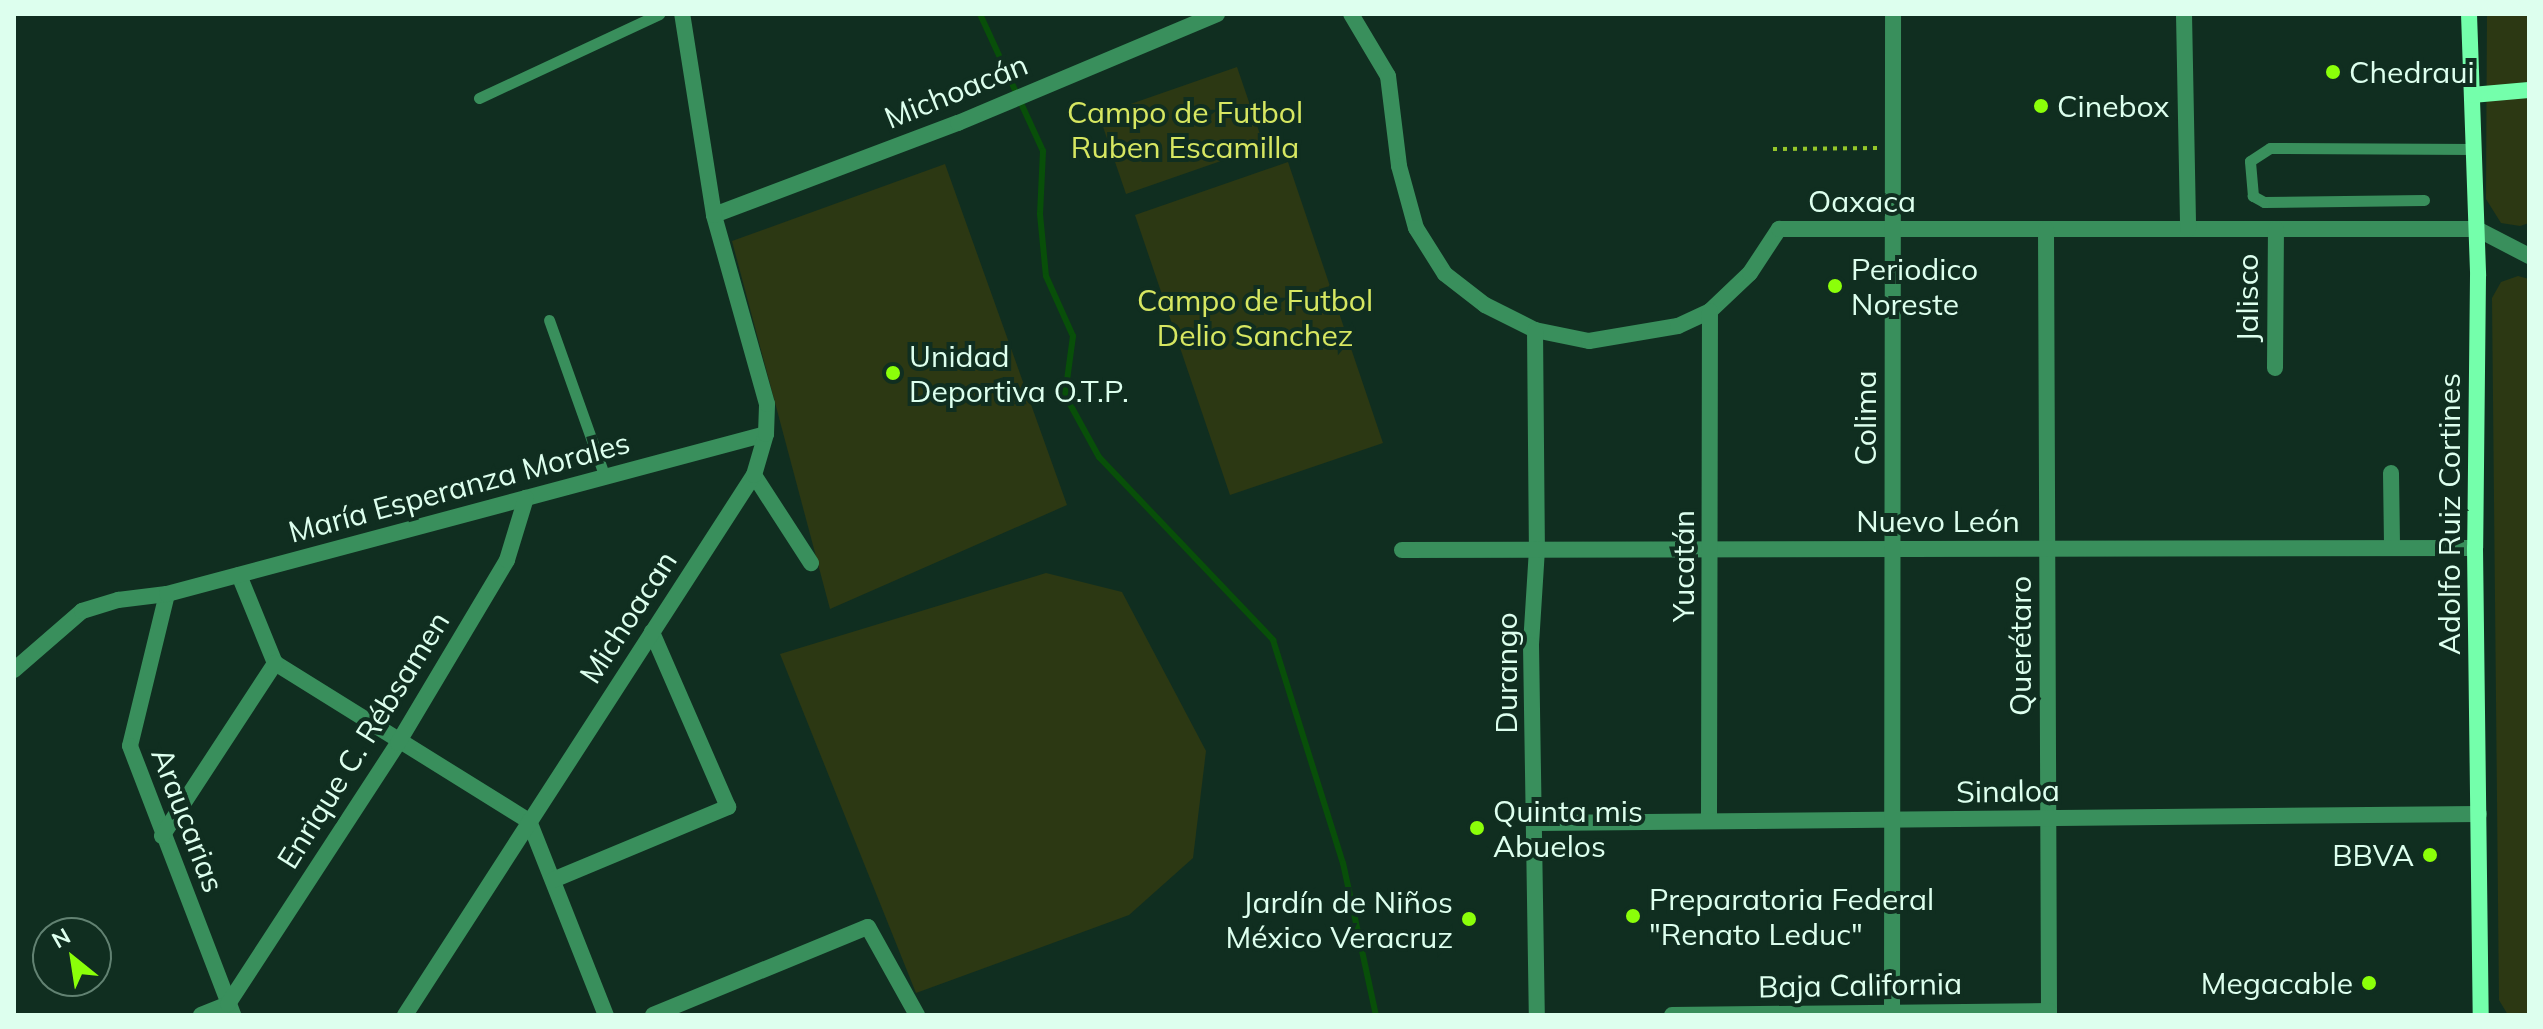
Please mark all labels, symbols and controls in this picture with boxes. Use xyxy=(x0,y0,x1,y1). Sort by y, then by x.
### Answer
street label: Michoacán xyxy=(879,46,1033,136)
place label: Chedraui xyxy=(2349,54,2475,90)
marker: Chedraui xyxy=(2324,63,2342,81)
place label: Cinebox xyxy=(2057,88,2169,124)
park label: Campo de Futbol Ruben Escamilla xyxy=(1067,94,1303,164)
marker: Cinebox xyxy=(2032,97,2050,115)
street label: Oaxaca xyxy=(1808,183,1916,219)
place label: Periodico Noreste xyxy=(1851,251,1978,322)
street label: Jalisco xyxy=(2229,254,2265,342)
marker: Periodico Noreste xyxy=(1826,277,1844,295)
park label: Campo de Futbol Delio Sanchez xyxy=(1137,282,1373,352)
place label: Unidad Deportiva O.T.P. xyxy=(909,338,1129,408)
marker: Unidad Deportiva O.T.P. xyxy=(884,364,902,382)
street label: Colima xyxy=(1847,370,1883,466)
street label: Adolfo Ruiz Cortines xyxy=(2431,373,2467,655)
street label: María Esperanza Morales xyxy=(284,424,634,550)
street label: Nuevo León xyxy=(1856,503,2020,539)
street label: Yucatán xyxy=(1665,510,1701,622)
street label: Michoacan xyxy=(572,544,684,690)
street label: Querétaro xyxy=(2002,576,2038,716)
street label: Enrique C. Rébsamen xyxy=(269,605,457,875)
street label: Durango xyxy=(1488,612,1524,734)
street label: Araucarias xyxy=(144,743,232,897)
street label: Sinaloa xyxy=(1956,772,2060,810)
place label: Quinta mis Abuelos xyxy=(1493,793,1643,864)
marker: Quinta mis Abuelos xyxy=(1468,819,1486,837)
place label: BBVA xyxy=(2332,837,2414,873)
marker: BBVA xyxy=(2421,846,2439,864)
place label: Preparatoria Federal "Renato Leduc" xyxy=(1649,881,1934,952)
place label: Jardín de Niños México Veracruz xyxy=(1226,884,1453,954)
marker: Preparatoria Federal "Renato Leduc" xyxy=(1624,907,1642,925)
marker: Jardín de Niños México Veracruz xyxy=(1460,910,1478,928)
north arrow xyxy=(32,917,112,997)
text: N xyxy=(47,922,75,954)
street label: Baja California xyxy=(1758,965,1962,1005)
place label: Megacable xyxy=(2201,965,2353,1001)
marker: Megacable xyxy=(2360,974,2378,992)

